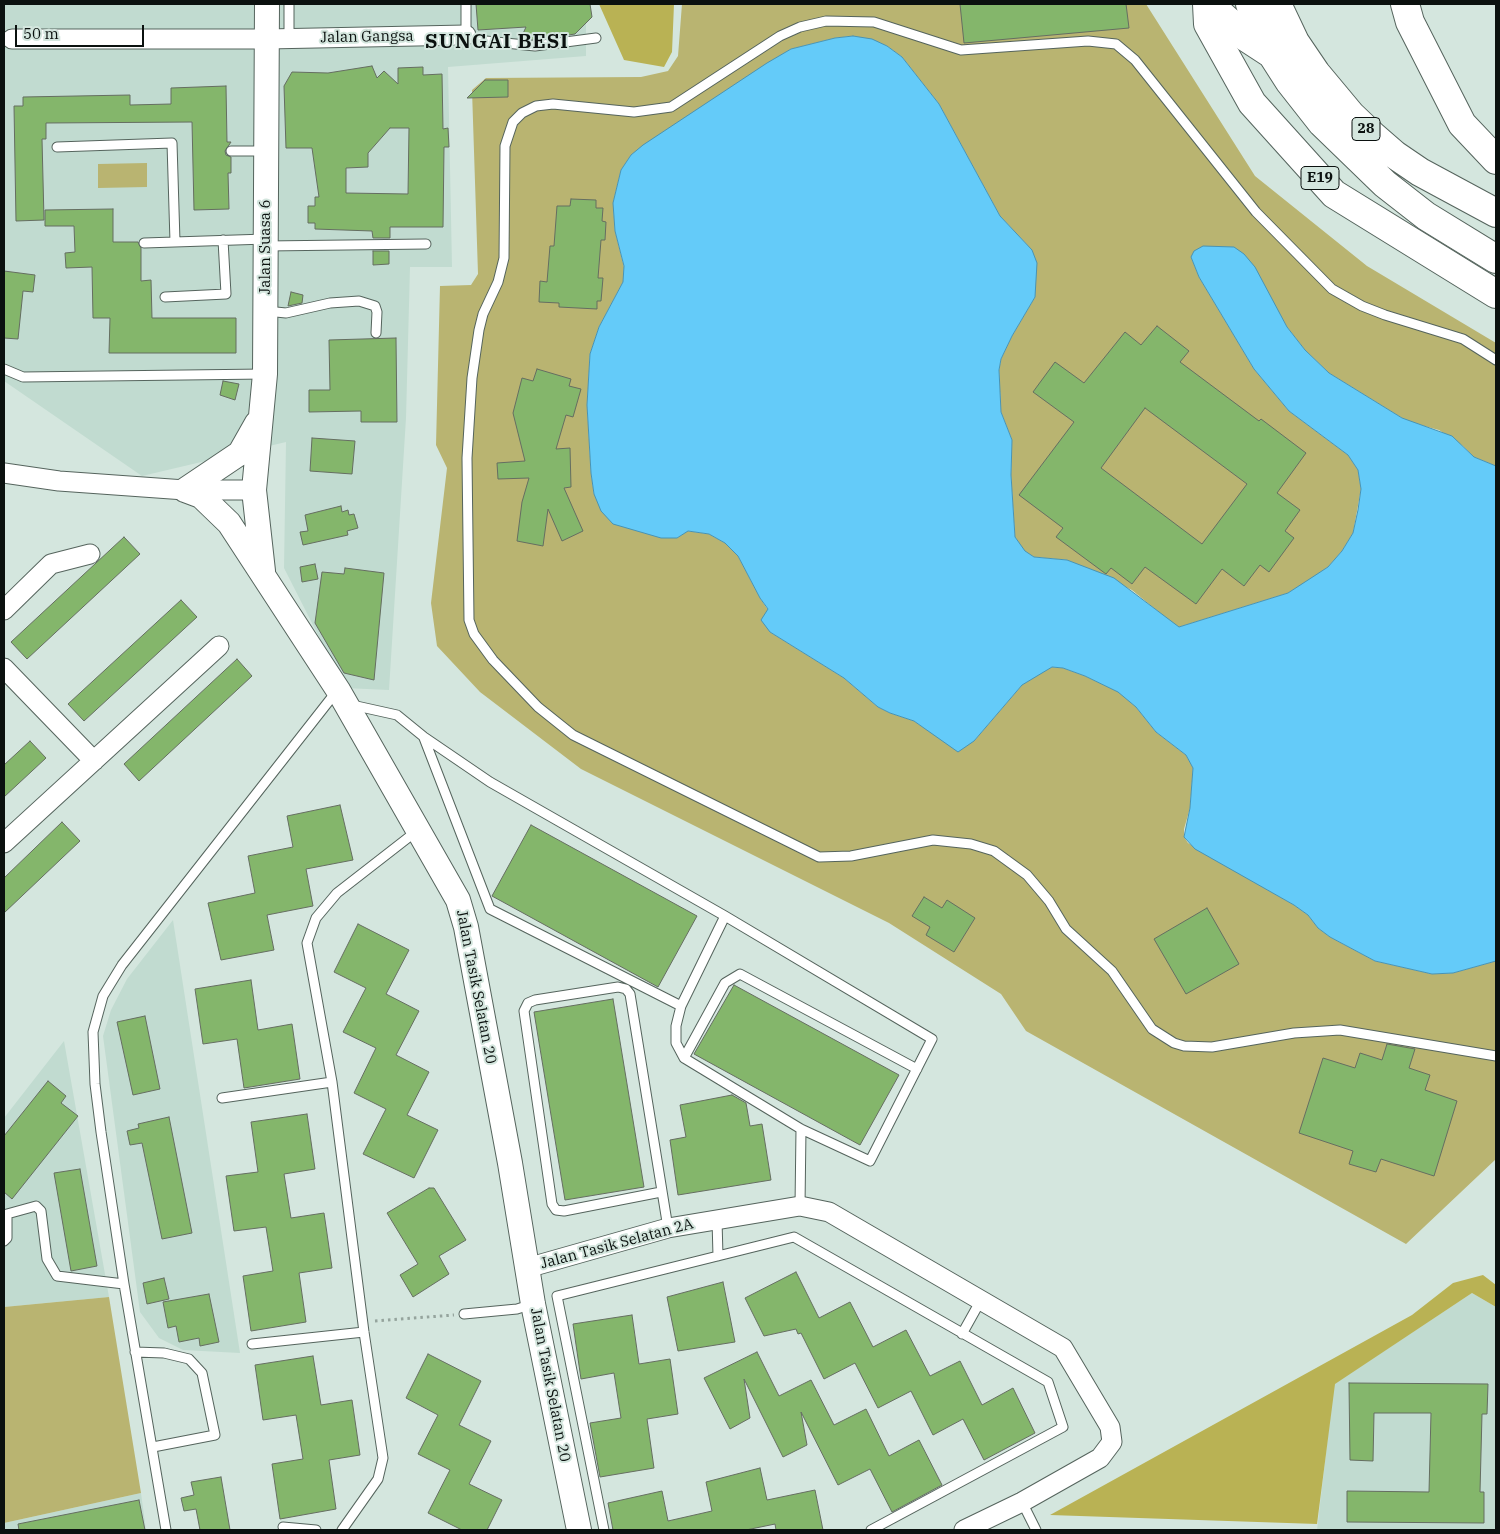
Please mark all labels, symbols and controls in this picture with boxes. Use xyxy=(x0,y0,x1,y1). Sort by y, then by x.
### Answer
scale bar xyxy=(18,15,146,47)
text: 50 m xyxy=(23,24,59,43)
street label: Jalan Gangsa xyxy=(320,27,414,47)
district label: SUNGAI BESI xyxy=(424,30,570,54)
road number: 28 xyxy=(1352,118,1380,140)
road number: E19 xyxy=(1301,167,1339,190)
street label: Jalan Suasa 6 xyxy=(257,199,275,295)
street label: Jalan Tasik Selatan 20 xyxy=(452,909,500,1065)
street label: Jalan Tasik Selatan 2A xyxy=(539,1215,695,1273)
street label: Jalan Tasik Selatan 20 xyxy=(526,1307,574,1463)

